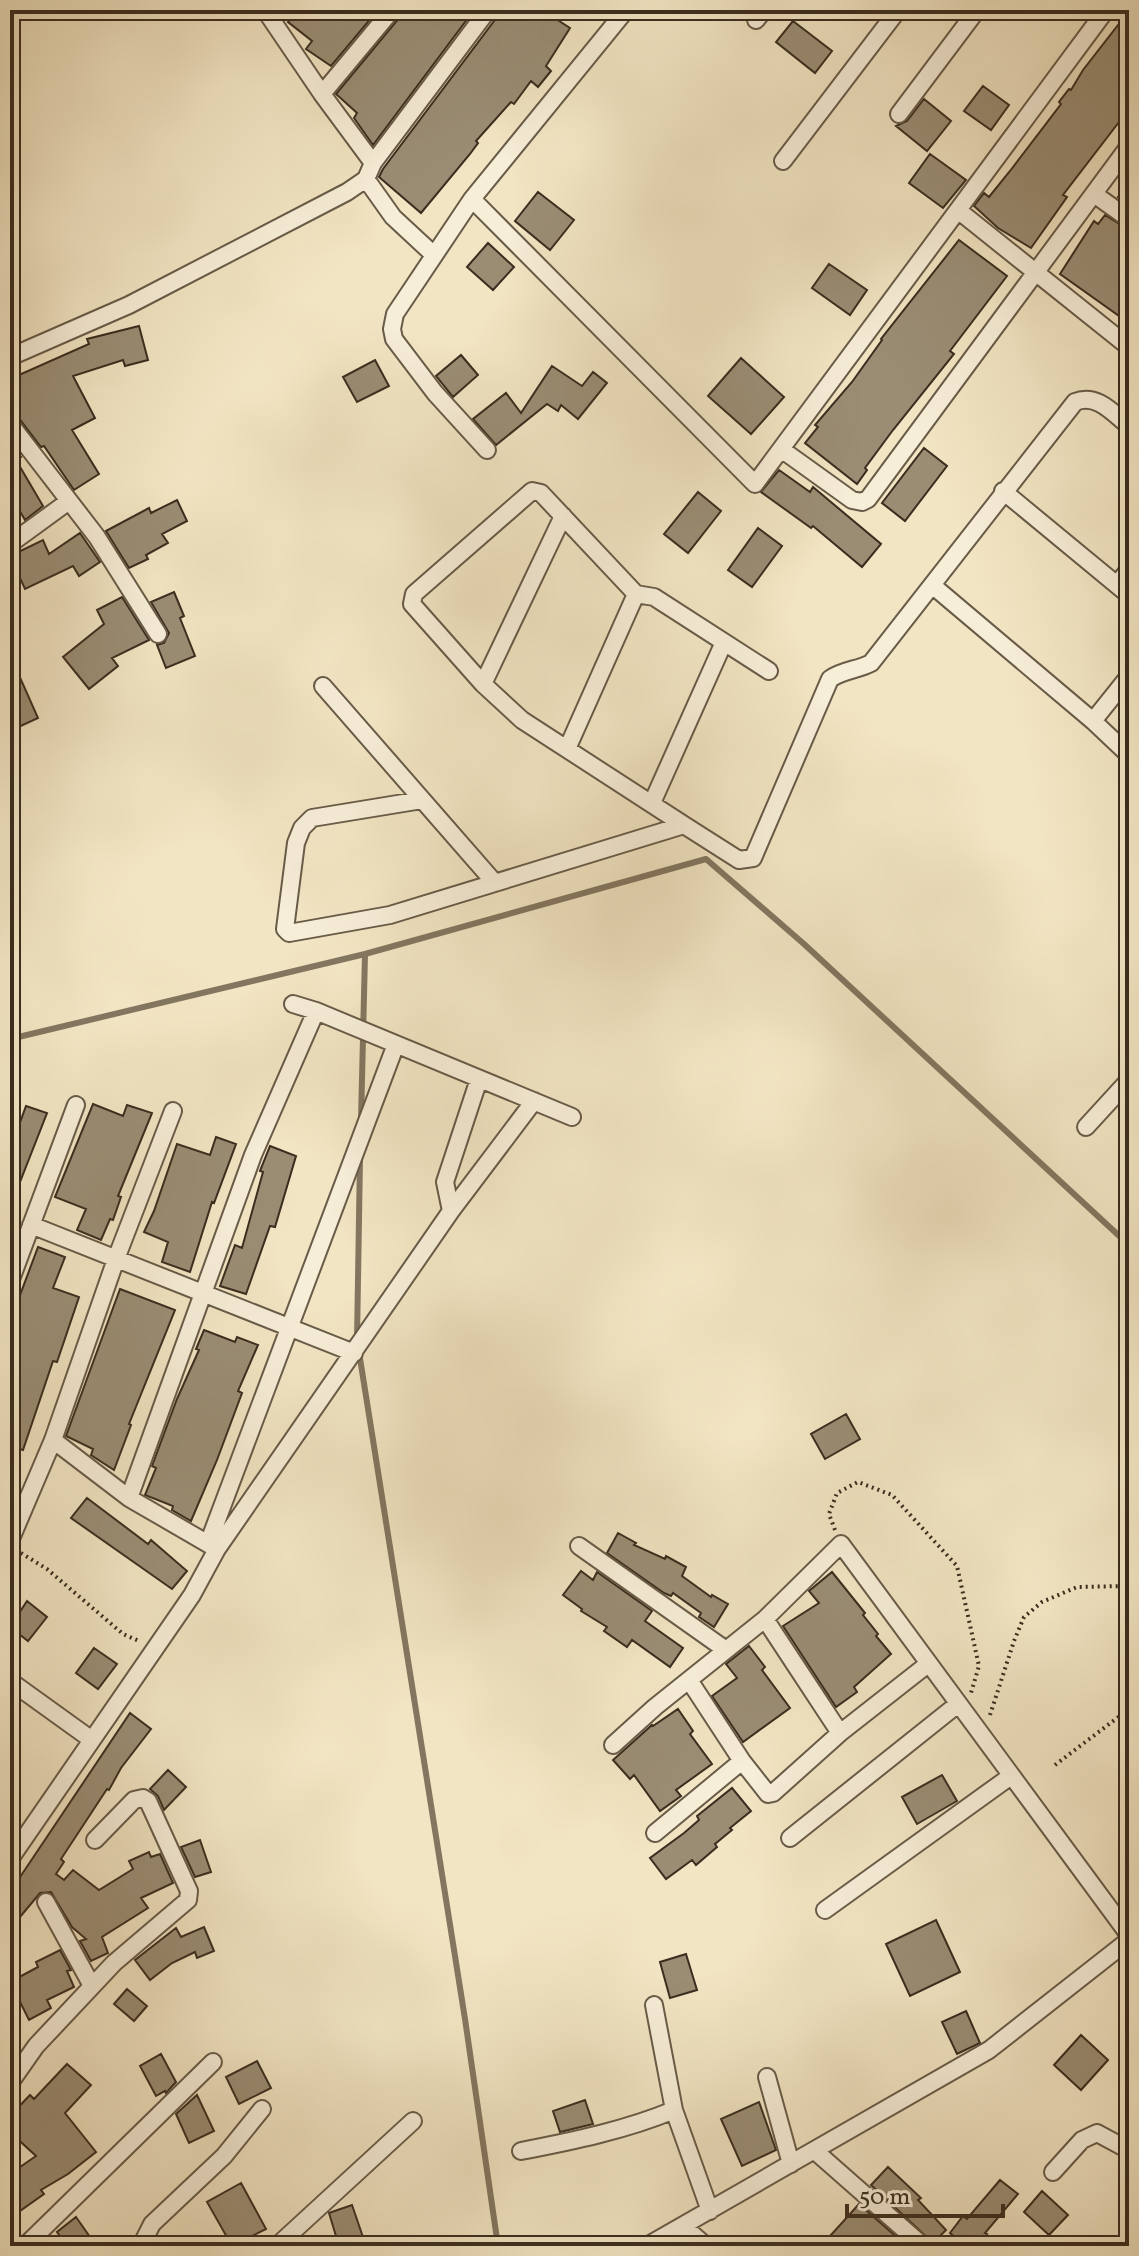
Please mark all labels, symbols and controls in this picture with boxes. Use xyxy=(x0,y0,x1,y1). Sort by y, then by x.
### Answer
scale bar xyxy=(847,2168,1003,2218)
text: 50 m xyxy=(859,2181,911,2215)

